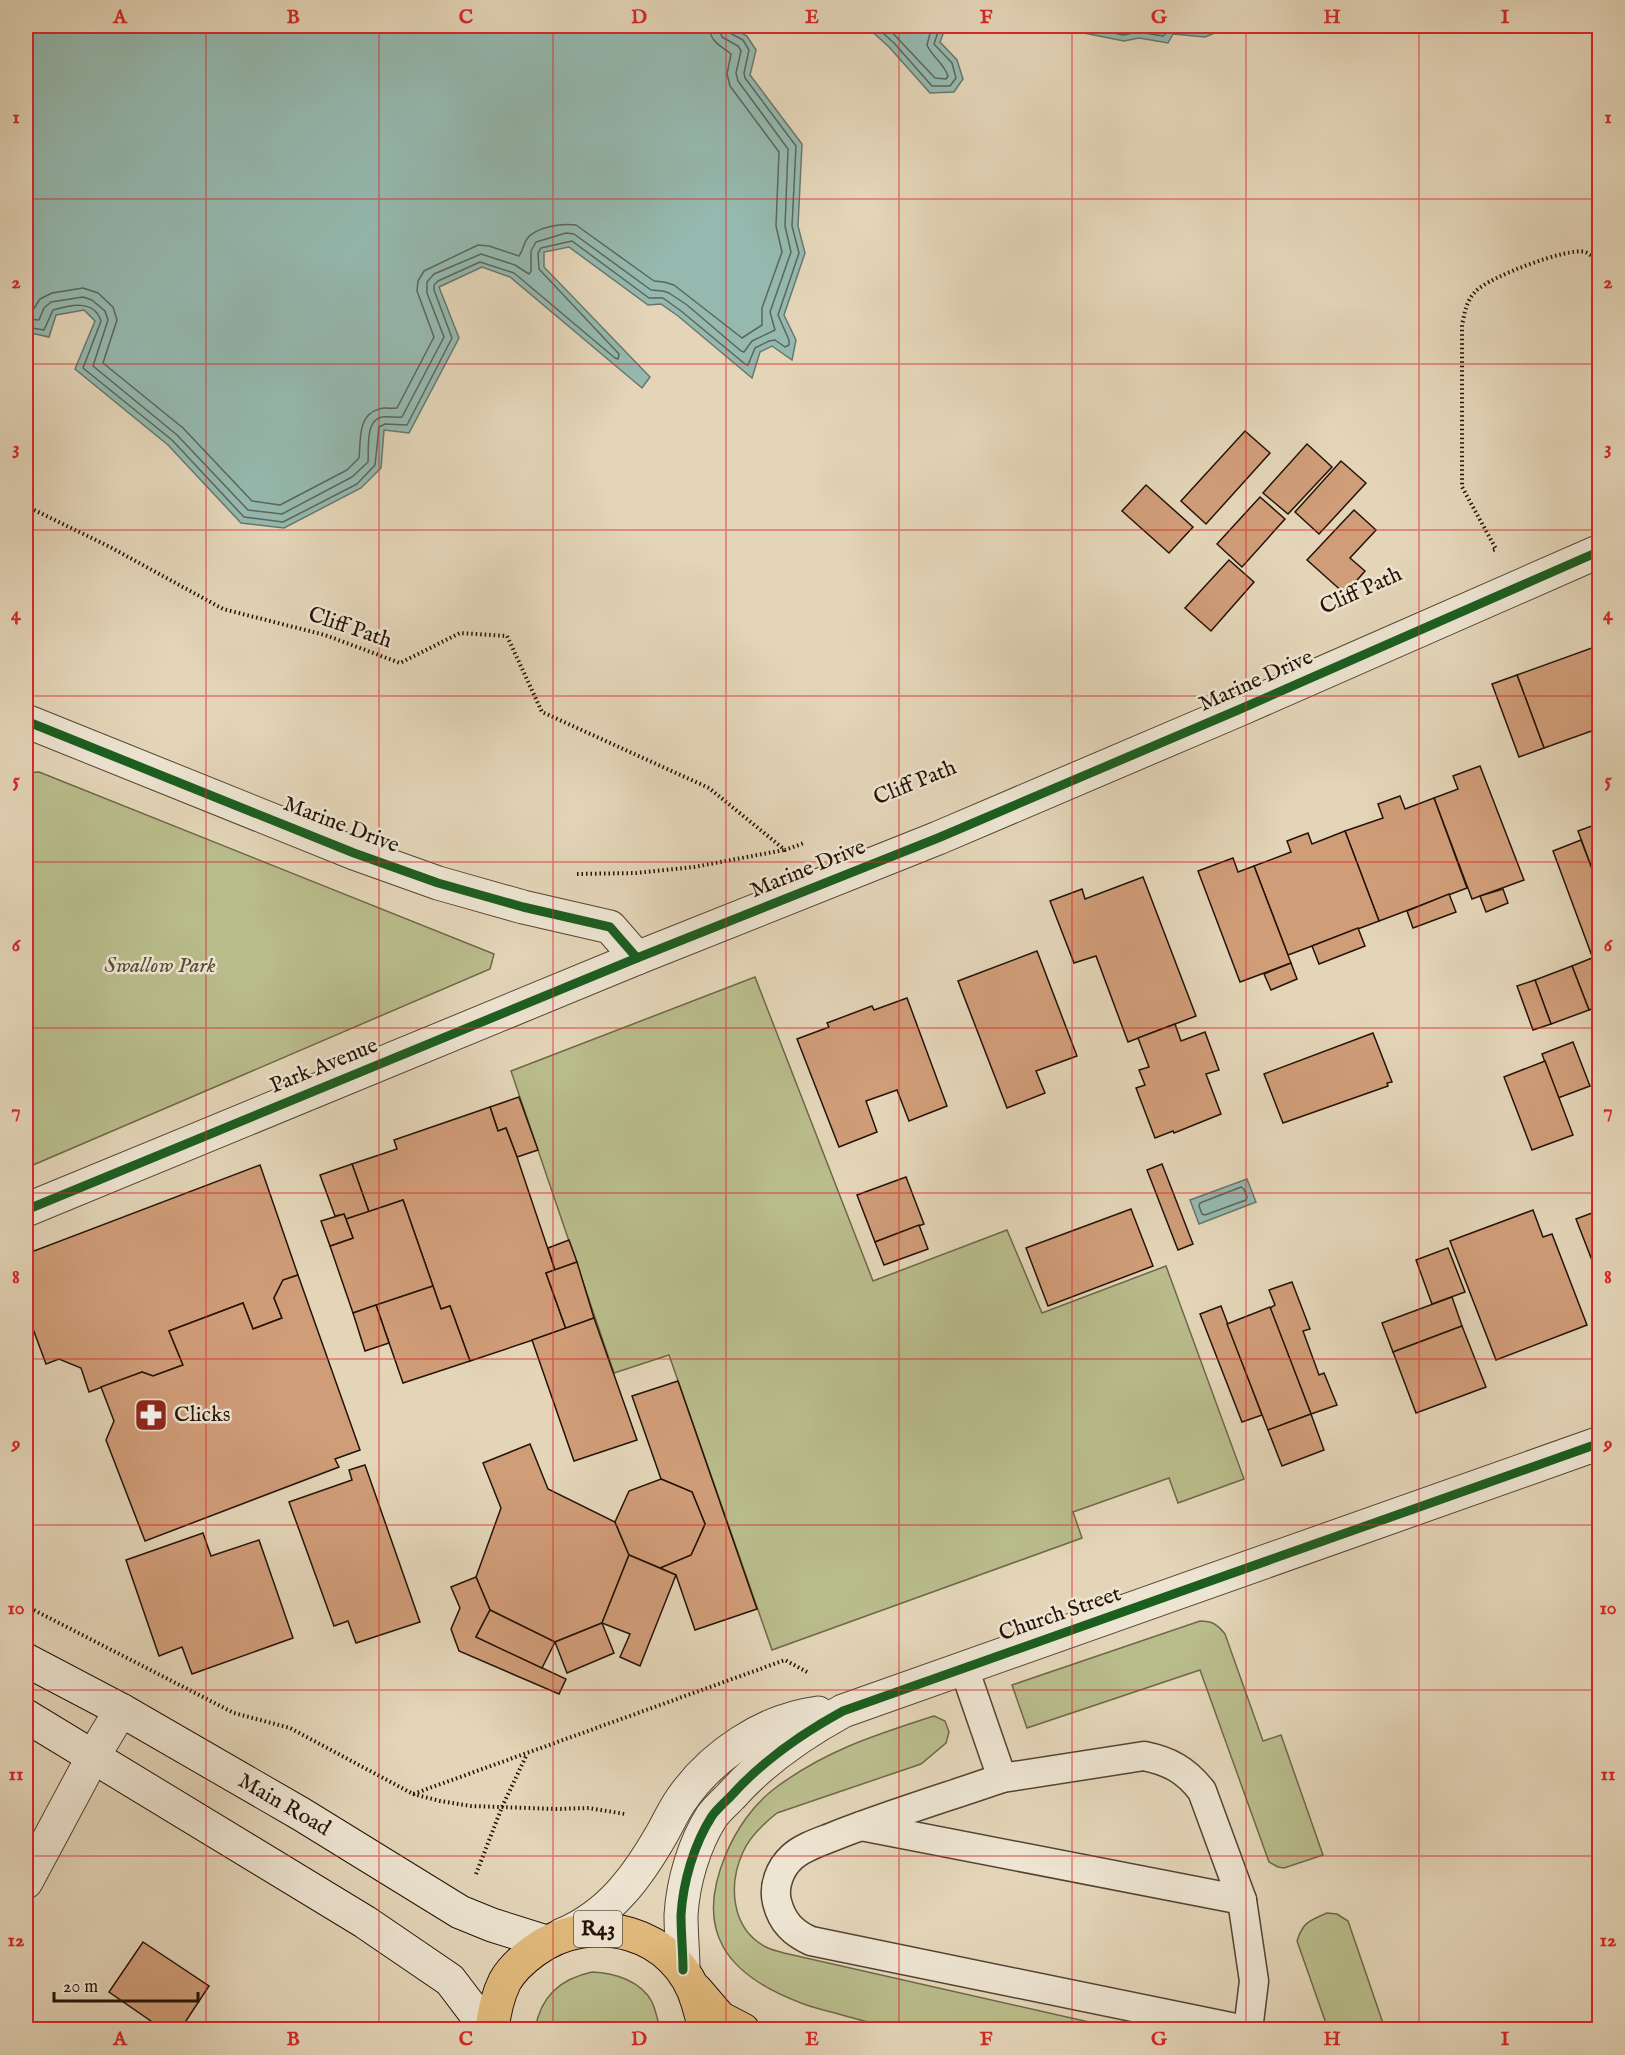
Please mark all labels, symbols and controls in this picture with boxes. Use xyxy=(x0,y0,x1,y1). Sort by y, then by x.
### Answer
text: A xyxy=(112,5,128,30)
text: B xyxy=(286,5,300,30)
text: C xyxy=(459,5,473,30)
text: D xyxy=(631,5,647,30)
text: E xyxy=(805,5,819,30)
text: F xyxy=(980,5,993,30)
text: G xyxy=(1151,5,1168,30)
text: H xyxy=(1323,5,1341,30)
text: I xyxy=(1501,5,1510,30)
text: 1 xyxy=(12,105,20,130)
text: 1 xyxy=(1604,105,1612,130)
text: 2 xyxy=(11,270,21,295)
text: 2 xyxy=(1603,270,1613,295)
text: 3 xyxy=(12,436,20,461)
text: 3 xyxy=(1604,436,1612,461)
street label: Cliff Path xyxy=(1316,560,1407,621)
street label: Cliff Path xyxy=(304,601,396,655)
text: 4 xyxy=(11,602,22,627)
text: 4 xyxy=(1603,602,1614,627)
street label: Marine Drive xyxy=(1195,643,1317,719)
street label: Cliff Path xyxy=(869,754,961,812)
text: 5 xyxy=(12,768,20,793)
text: 5 xyxy=(1604,768,1612,793)
street label: Marine Drive xyxy=(279,790,403,860)
street label: Marine Drive xyxy=(746,833,870,905)
text: 6 xyxy=(12,933,22,958)
text: 6 xyxy=(1604,933,1614,958)
park label: Swallow Park xyxy=(104,952,216,980)
street label: Park Avenue xyxy=(266,1032,382,1100)
text: 7 xyxy=(11,1099,21,1124)
text: 7 xyxy=(1603,1099,1613,1124)
text: 8 xyxy=(12,1265,20,1290)
text: 8 xyxy=(1604,1265,1612,1290)
pharmacy icon: Clicks xyxy=(133,1397,169,1433)
place label: Clicks xyxy=(174,1401,231,1429)
text: 9 xyxy=(11,1431,21,1456)
text: 9 xyxy=(1603,1431,1613,1456)
street label: Church Street xyxy=(995,1580,1125,1648)
text: 10 xyxy=(7,1596,25,1621)
text: 10 xyxy=(1599,1596,1617,1621)
text: 11 xyxy=(9,1762,23,1787)
text: 11 xyxy=(1601,1762,1615,1787)
street label: Main Road xyxy=(233,1767,336,1843)
road number: R43 xyxy=(574,1911,622,1947)
text: 12 xyxy=(8,1928,25,1953)
text: 12 xyxy=(1600,1928,1617,1953)
scale bar xyxy=(54,1965,198,2003)
text: 20 m xyxy=(63,1976,98,1999)
text: A xyxy=(112,2027,128,2052)
text: B xyxy=(286,2027,300,2052)
text: C xyxy=(459,2027,473,2052)
text: D xyxy=(631,2027,647,2052)
text: E xyxy=(805,2027,819,2052)
text: F xyxy=(980,2027,993,2052)
text: G xyxy=(1151,2027,1168,2052)
text: H xyxy=(1323,2027,1341,2052)
text: I xyxy=(1501,2027,1510,2052)

